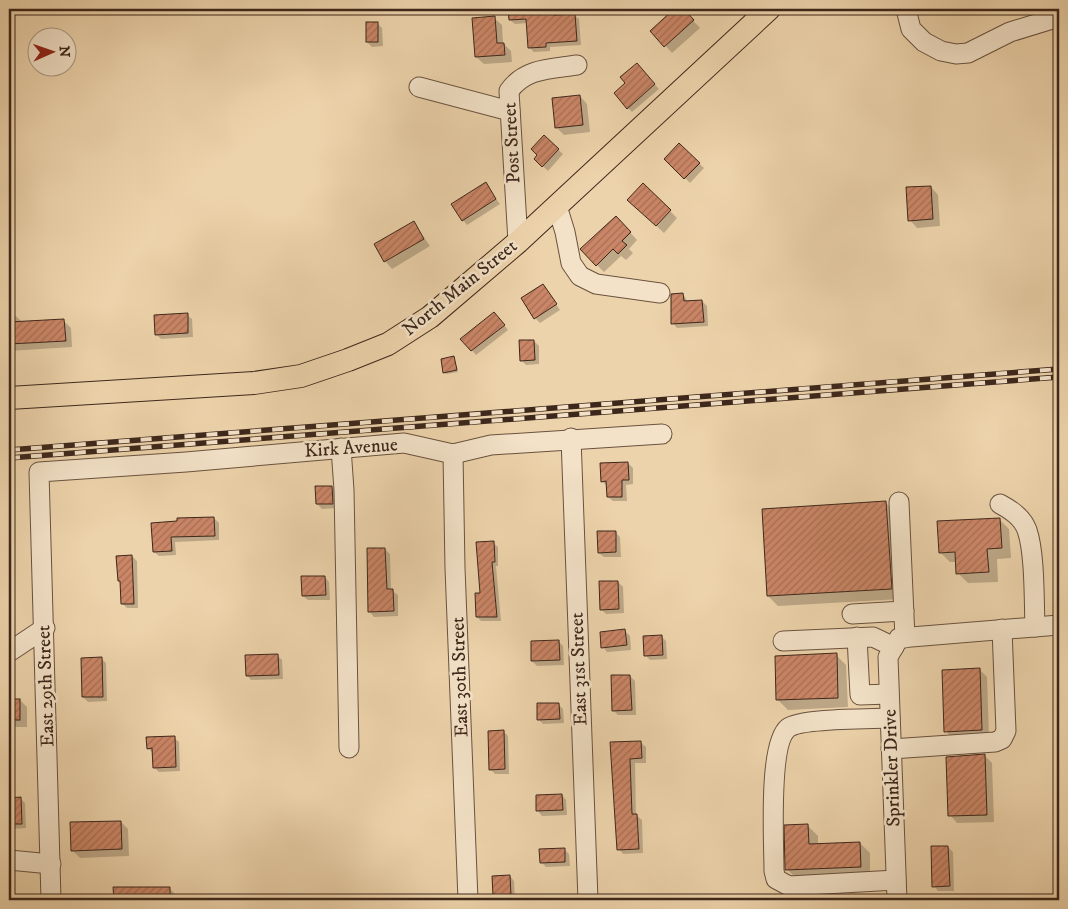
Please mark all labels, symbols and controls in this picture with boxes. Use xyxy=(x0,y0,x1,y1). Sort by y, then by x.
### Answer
north arrow xyxy=(28,28,78,78)
text: N xyxy=(55,46,73,58)
street label: Post Street xyxy=(498,102,526,184)
street label: North Main Street xyxy=(398,235,522,341)
street label: Kirk Avenue xyxy=(304,433,399,463)
street label: East 31st Street xyxy=(566,612,592,726)
street label: East 30th Street xyxy=(446,616,474,738)
street label: East 29th Street xyxy=(32,625,60,747)
street label: Sprinkler Drive xyxy=(878,709,906,827)

